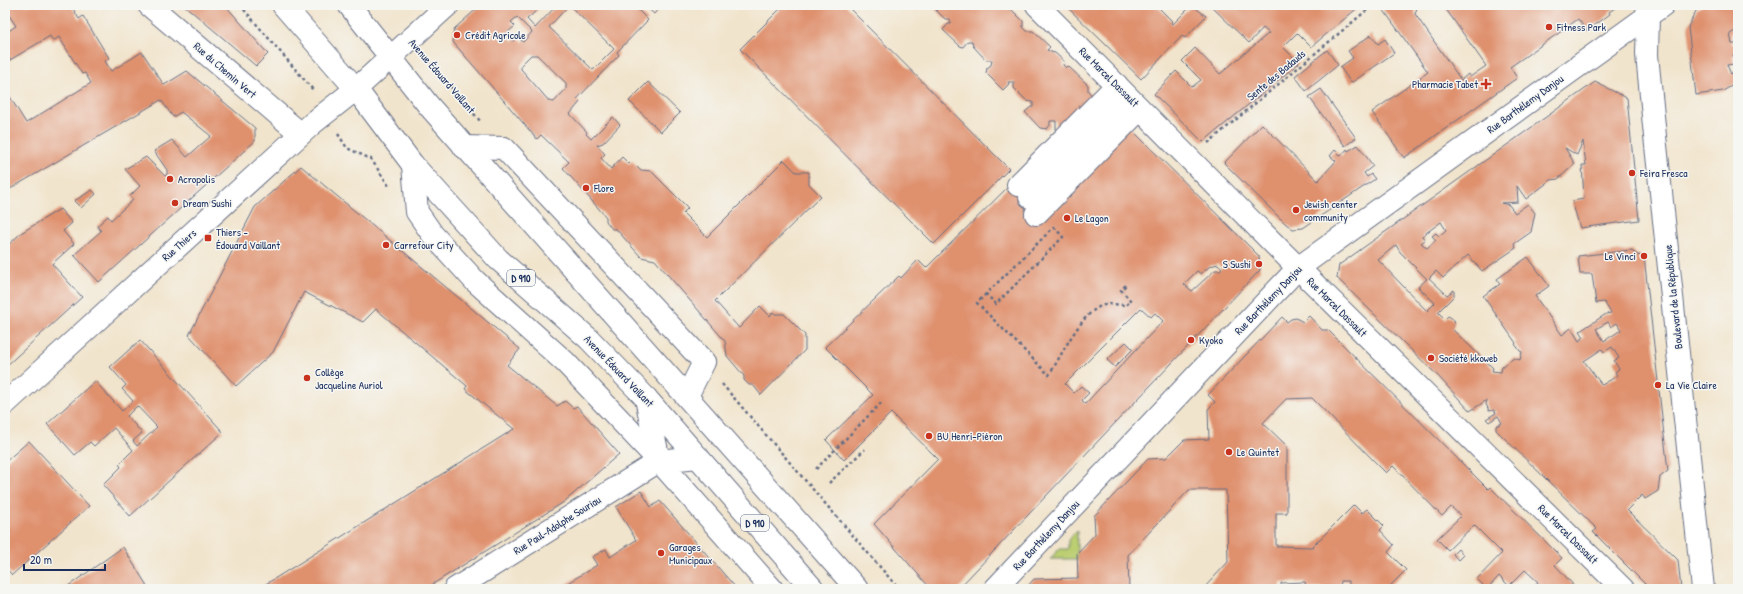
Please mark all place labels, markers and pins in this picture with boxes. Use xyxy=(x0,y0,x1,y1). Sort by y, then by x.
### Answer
place label: Fitness Park xyxy=(1556,20,1607,34)
marker: Fitness Park xyxy=(1544,22,1554,32)
place label: Crédit Agricole xyxy=(465,28,526,42)
marker: Crédit Agricole xyxy=(452,30,462,40)
place label: Pharmacie Tabet xyxy=(1412,77,1478,91)
marker: Pharmacie Tabet xyxy=(1481,79,1491,89)
place label: Feira Fresca xyxy=(1639,166,1688,180)
marker: Feira Fresca xyxy=(1627,168,1637,178)
place label: Acropolis xyxy=(178,172,215,186)
marker: Acropolis xyxy=(165,174,175,184)
place label: Flore xyxy=(593,181,615,195)
marker: Flore xyxy=(581,183,591,193)
place label: Dream Sushi xyxy=(183,196,232,210)
place label: Jewish center community xyxy=(1304,197,1358,224)
marker: Dream Sushi xyxy=(170,198,180,208)
marker: Jewish center community xyxy=(1291,205,1301,215)
place label: Le Lagon xyxy=(1075,211,1109,225)
marker: Le Lagon xyxy=(1062,213,1072,223)
place label: Thiers - Édouard Vaillant xyxy=(216,225,280,252)
marker: Thiers - Édouard Vaillant xyxy=(203,233,213,243)
place label: Carrefour City xyxy=(394,238,454,252)
marker: Carrefour City xyxy=(381,240,391,250)
place label: Le Vinci xyxy=(1605,249,1636,263)
marker: Le Vinci xyxy=(1639,251,1649,261)
place label: S Sushi xyxy=(1223,257,1251,271)
marker: S Sushi xyxy=(1254,259,1264,269)
place label: Kyoko xyxy=(1199,333,1223,347)
marker: Kyoko xyxy=(1186,335,1196,345)
place label: Société kkoweb xyxy=(1439,351,1498,365)
marker: Société kkoweb xyxy=(1426,353,1436,363)
place label: Collège Jacqueline Auriol xyxy=(315,365,383,392)
marker: Collège Jacqueline Auriol xyxy=(302,373,312,383)
place label: La Vie Claire xyxy=(1666,378,1717,392)
marker: La Vie Claire xyxy=(1653,380,1663,390)
place label: BU Henri-Piéron xyxy=(937,429,1003,443)
marker: BU Henri-Piéron xyxy=(924,431,934,441)
place label: Le Quintet xyxy=(1237,445,1279,459)
marker: Le Quintet xyxy=(1224,447,1234,457)
place label: Garages Municipaux xyxy=(669,540,713,567)
marker: Garages Municipaux xyxy=(656,548,666,558)

